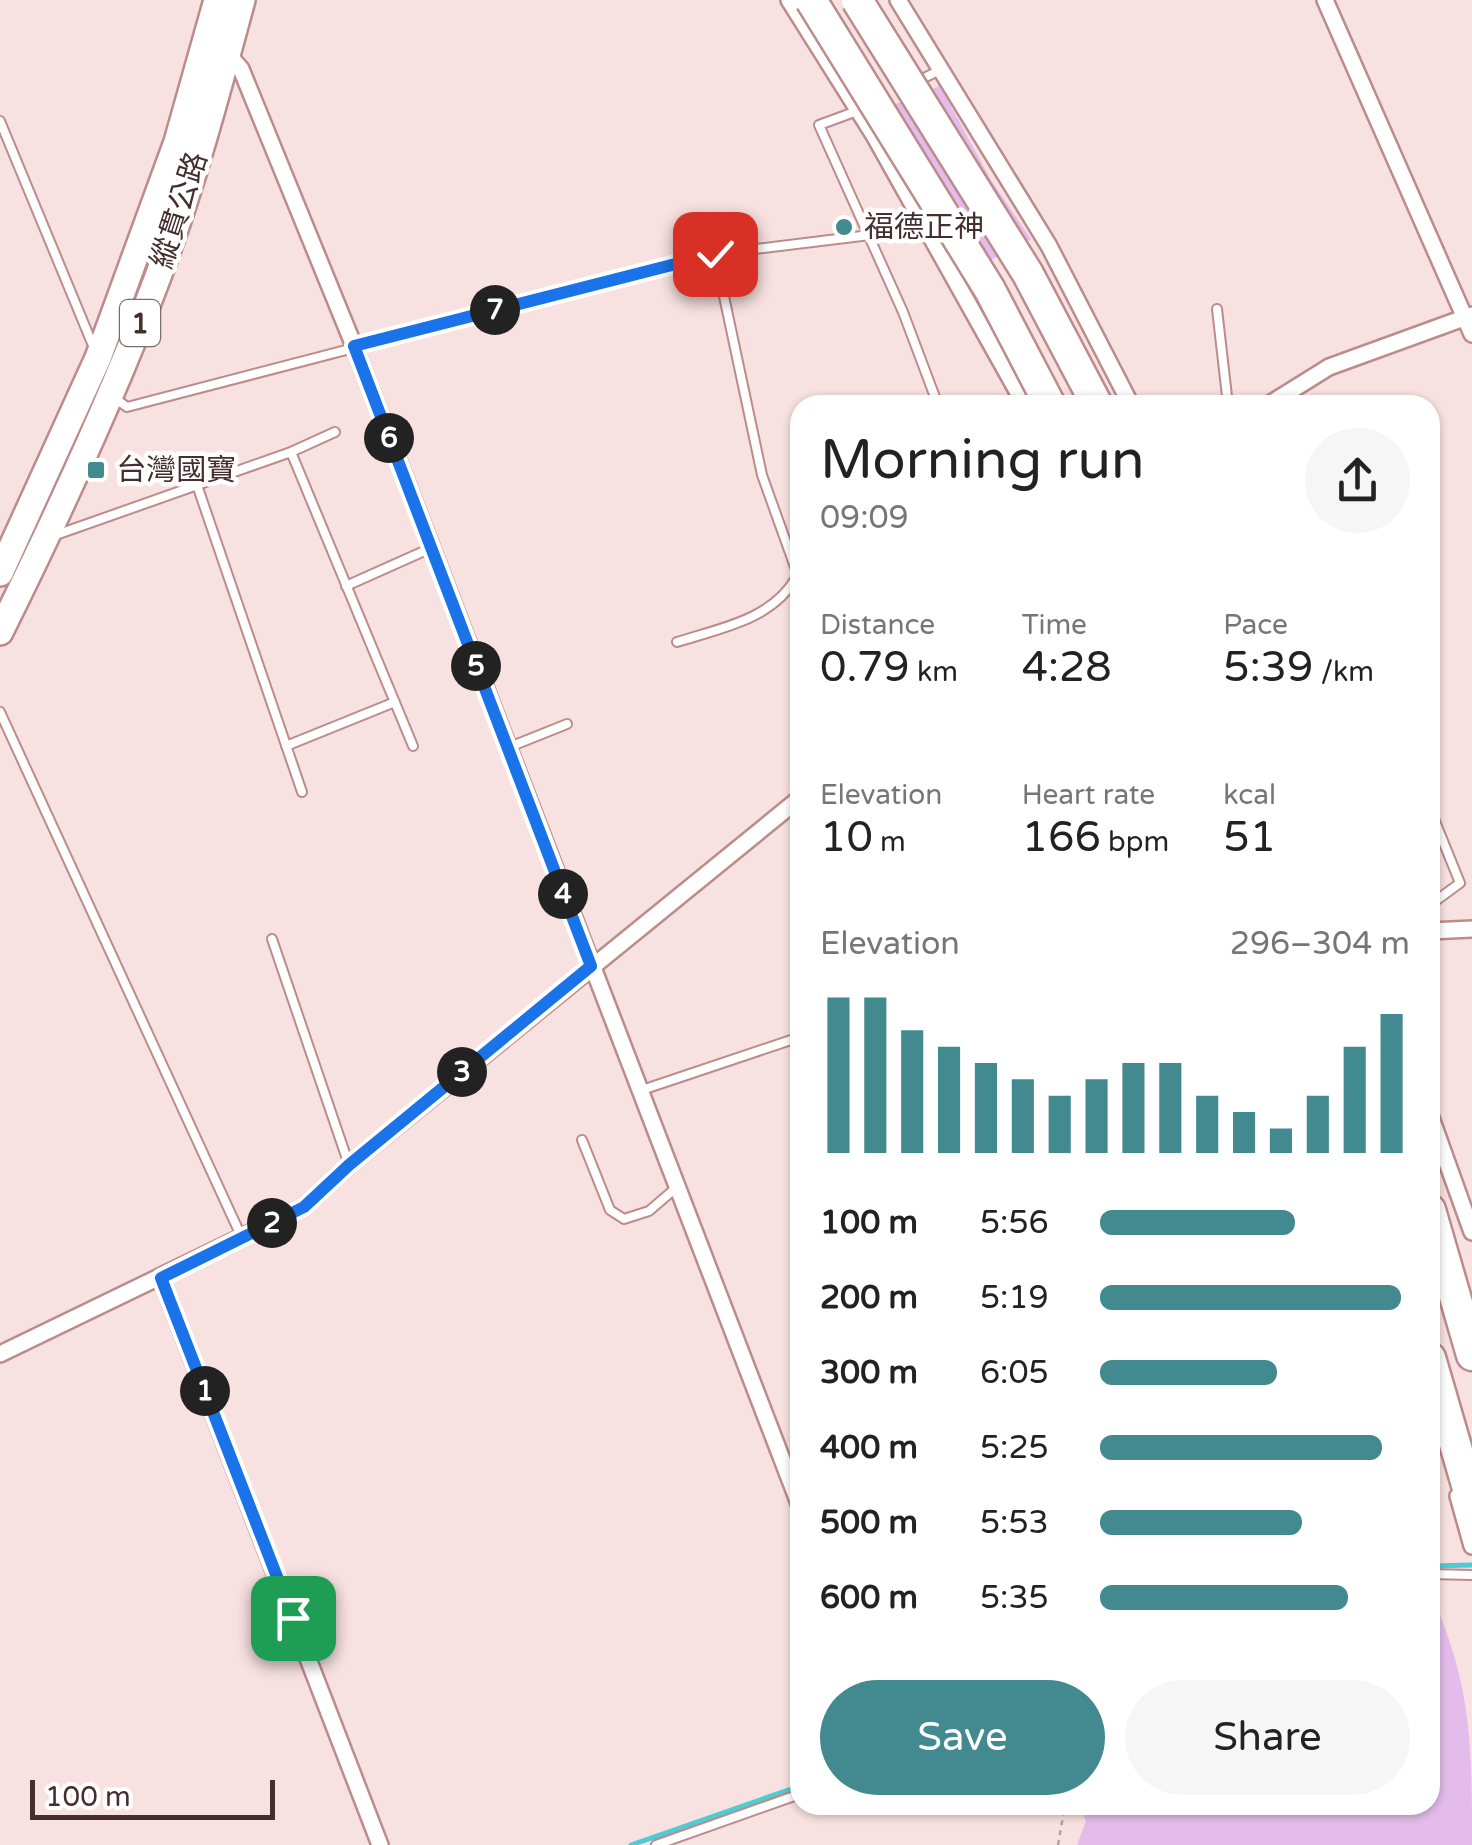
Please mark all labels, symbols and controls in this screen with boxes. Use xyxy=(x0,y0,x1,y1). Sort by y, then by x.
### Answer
street label: 縱貫公路 xyxy=(143,147,216,273)
place label: 福德正神 xyxy=(864,209,984,246)
pin xyxy=(673,212,758,297)
marker: 福德正神 xyxy=(833,216,855,238)
icon: check xyxy=(688,227,743,282)
pin: 7 xyxy=(470,285,520,335)
text: 7 xyxy=(486,293,504,327)
road number: 1 xyxy=(120,300,160,346)
pin: 6 xyxy=(364,413,414,463)
text: 6 xyxy=(380,421,398,455)
text: Morning run xyxy=(820,428,1145,494)
button: share xyxy=(1305,428,1410,533)
place label: 台灣國寶 xyxy=(116,452,236,489)
marker: 台灣國寶 xyxy=(85,459,107,481)
text: 09:09 xyxy=(820,499,909,537)
text: Distance xyxy=(820,608,935,642)
text: Time xyxy=(1022,608,1087,642)
text: Pace xyxy=(1223,608,1288,642)
pin: 5 xyxy=(451,641,501,691)
text: 0.79 xyxy=(820,642,910,693)
text: 4:28 xyxy=(1022,642,1112,693)
text: 5:39 xyxy=(1223,642,1313,693)
text: 5 xyxy=(467,649,485,683)
text: km xyxy=(910,655,958,689)
text: /km xyxy=(1313,655,1374,689)
text: Elevation xyxy=(820,778,942,812)
text: Heart rate xyxy=(1022,778,1155,812)
text: kcal xyxy=(1223,778,1276,812)
text: 10 xyxy=(820,812,873,863)
text: 166 xyxy=(1022,812,1101,863)
text: 51 xyxy=(1223,812,1276,863)
text: m xyxy=(873,825,906,859)
text: bpm xyxy=(1101,825,1169,859)
pin: 4 xyxy=(538,869,588,919)
text: 4 xyxy=(554,877,572,911)
text: Elevation xyxy=(820,925,960,963)
text: 296–304 m xyxy=(1230,925,1410,963)
pin: 3 xyxy=(437,1047,487,1097)
text: 3 xyxy=(453,1055,471,1089)
pin: 2 xyxy=(247,1198,297,1248)
text: 100 m xyxy=(820,1204,918,1242)
text: 5:56 xyxy=(980,1204,1049,1242)
text: 2 xyxy=(263,1206,281,1240)
text: 200 m xyxy=(820,1279,918,1317)
text: 5:19 xyxy=(980,1279,1049,1317)
text: 300 m xyxy=(820,1354,918,1392)
text: 6:05 xyxy=(980,1354,1049,1392)
pin: 1 xyxy=(180,1366,230,1416)
text: 1 xyxy=(196,1374,214,1408)
text: 400 m xyxy=(820,1429,918,1467)
text: 5:25 xyxy=(980,1429,1049,1467)
text: 500 m xyxy=(820,1504,918,1542)
text: 5:53 xyxy=(980,1504,1049,1542)
pin xyxy=(251,1576,336,1661)
text: 600 m xyxy=(820,1579,918,1617)
text: 5:35 xyxy=(980,1579,1049,1617)
icon: arrive xyxy=(266,1591,321,1646)
button: Save xyxy=(820,1680,1105,1795)
button: Share xyxy=(1125,1680,1410,1795)
scale bar xyxy=(30,1775,275,1820)
text: 100 m xyxy=(45,1780,131,1814)

